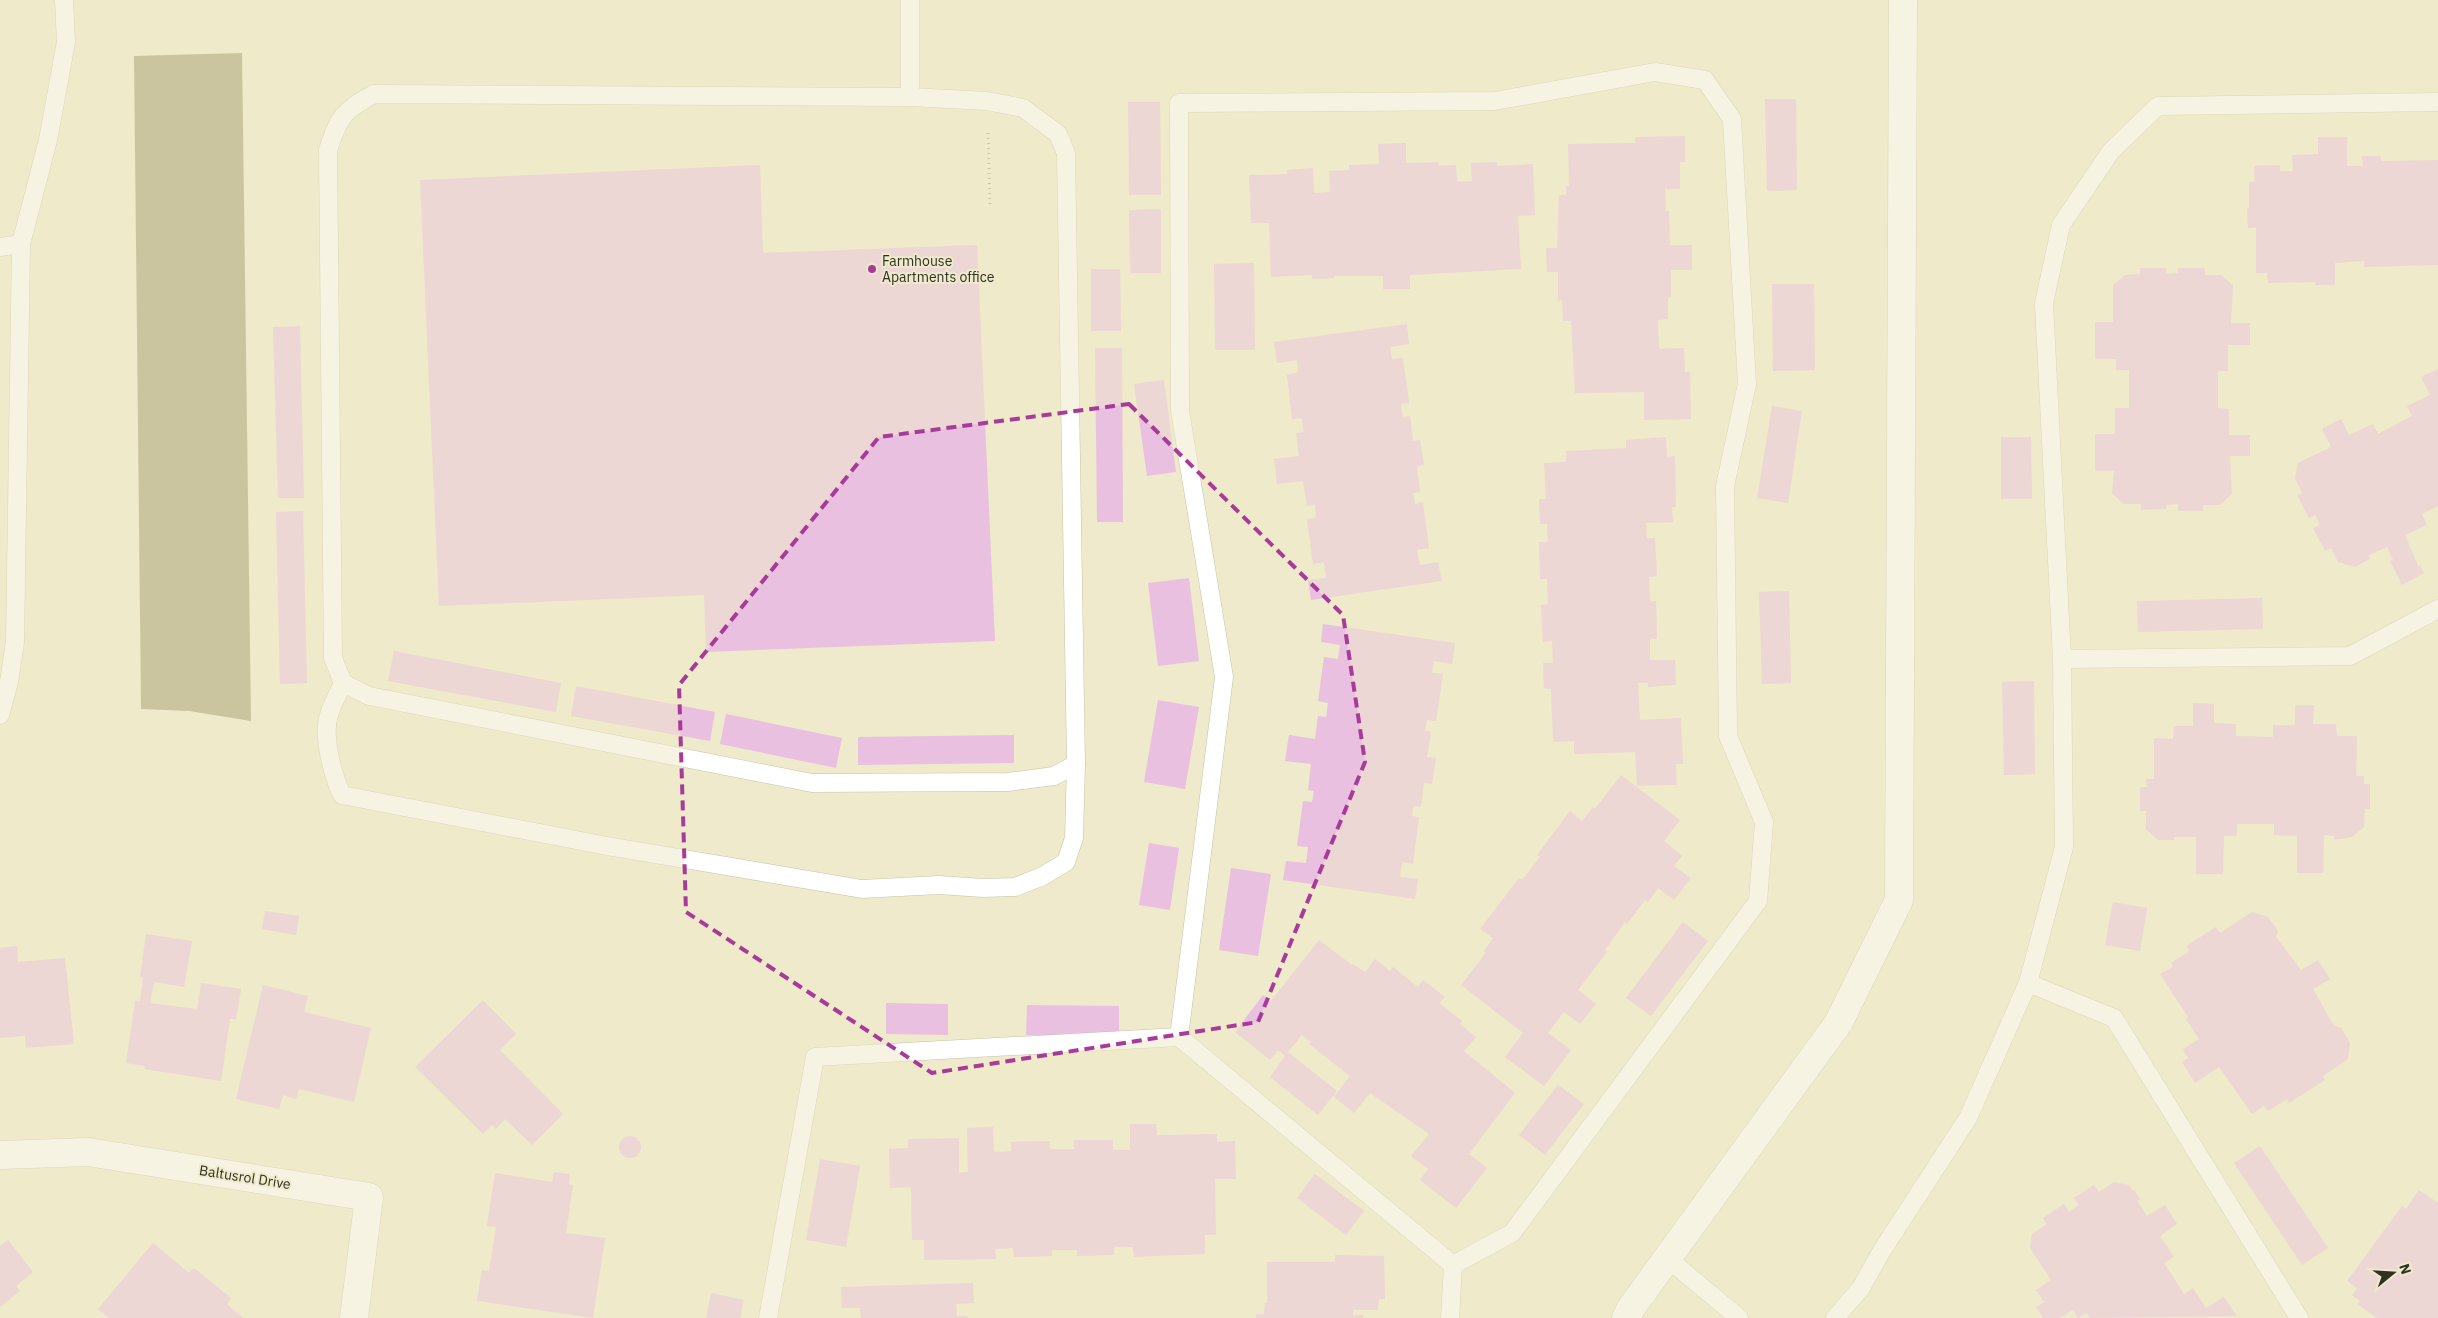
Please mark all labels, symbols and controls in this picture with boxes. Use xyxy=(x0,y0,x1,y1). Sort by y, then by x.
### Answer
place label: Farmhouse Apartments office xyxy=(882,252,995,286)
marker: Farmhouse Apartments office xyxy=(866,263,878,275)
street label: Baltusrol Drive xyxy=(198,1161,292,1193)
north arrow xyxy=(2368,1248,2418,1298)
text: N xyxy=(2395,1261,2415,1277)

